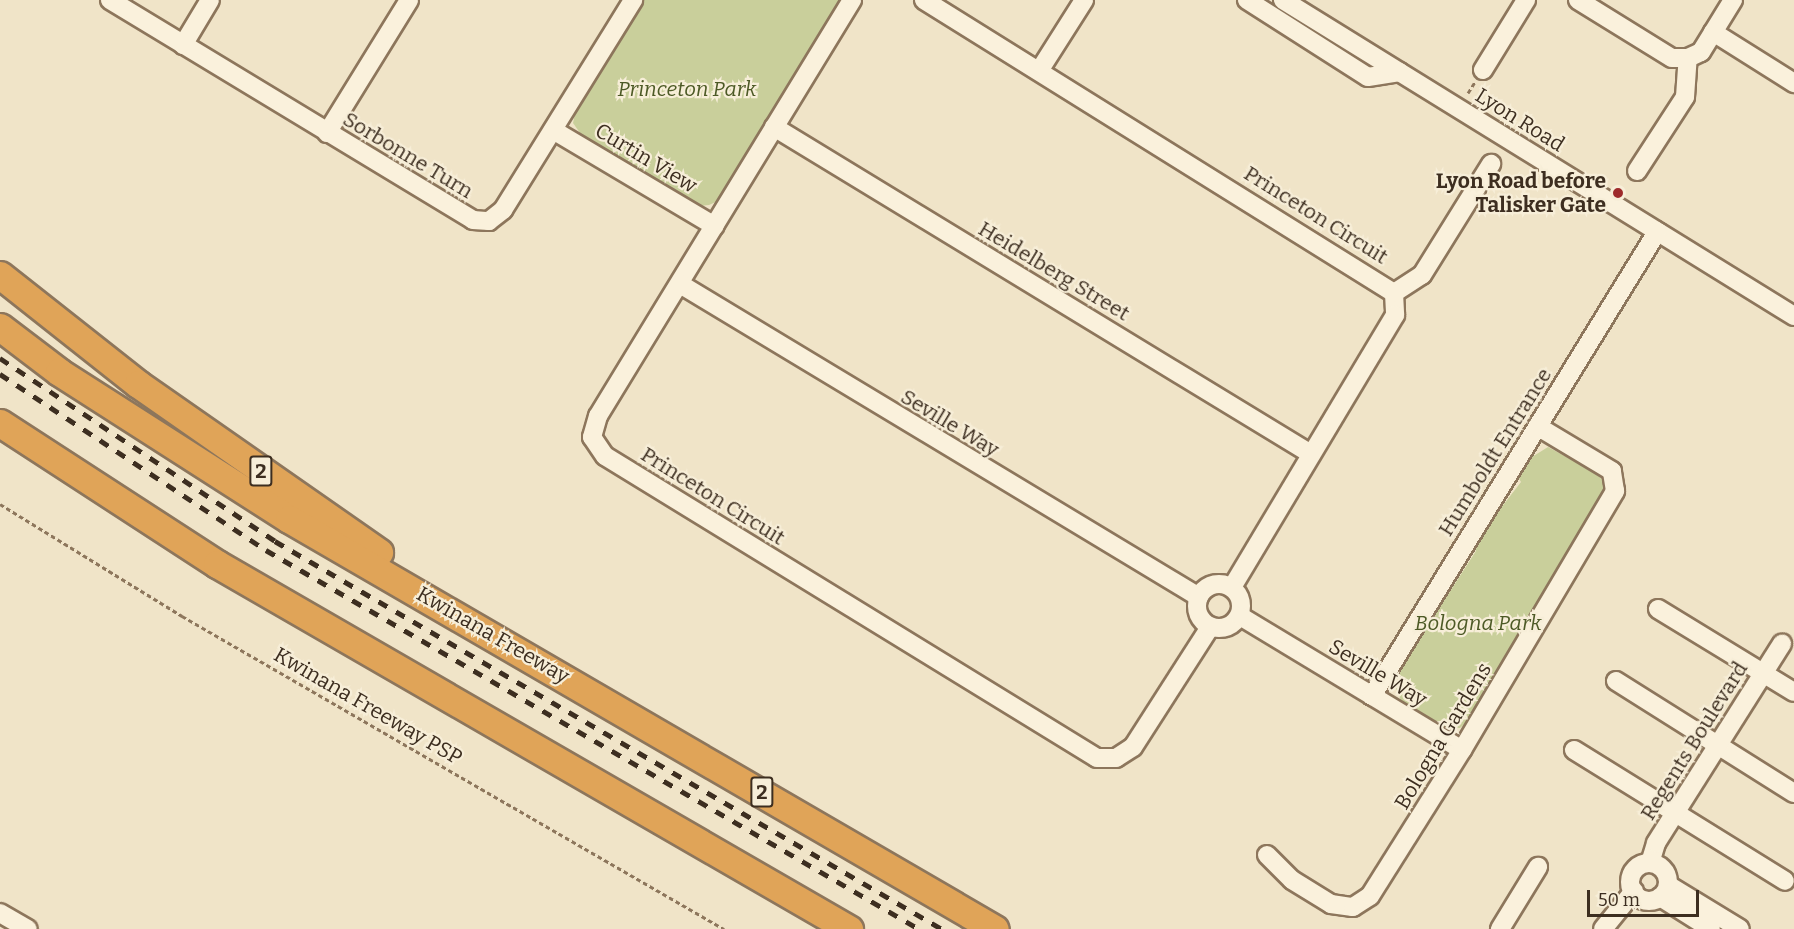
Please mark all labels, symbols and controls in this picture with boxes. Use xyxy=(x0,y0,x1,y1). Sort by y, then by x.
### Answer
park label: Princeton Park xyxy=(618,76,756,102)
street label: Lyon Road xyxy=(1471,83,1569,157)
street label: Sorbonne Turn xyxy=(339,106,477,204)
street label: Curtin View xyxy=(591,118,701,198)
street label: Princeton Circuit xyxy=(1239,161,1393,269)
place label: Lyon Road before Talisker Gate xyxy=(1436,168,1606,218)
marker: Lyon Road before Talisker Gate xyxy=(1611,186,1625,200)
street label: Heidelberg Street xyxy=(974,216,1134,326)
street label: Humboldt Entrance xyxy=(1433,363,1557,541)
street label: Seville Way xyxy=(896,384,1004,462)
street label: Princeton Circuit xyxy=(636,442,790,550)
road number: 2 xyxy=(249,454,273,488)
street label: Kwinana Freeway xyxy=(412,581,574,689)
park label: Bologna Park xyxy=(1414,610,1542,636)
street label: Seville Way xyxy=(1324,634,1432,712)
street label: Kwinana Freeway PSP xyxy=(269,642,467,770)
street label: Regents Boulevard xyxy=(1635,657,1753,825)
street label: Bologna Gardens xyxy=(1389,658,1497,814)
road number: 2 xyxy=(750,775,774,809)
scale bar xyxy=(1590,878,1702,916)
text: 50 m xyxy=(1598,889,1640,911)

